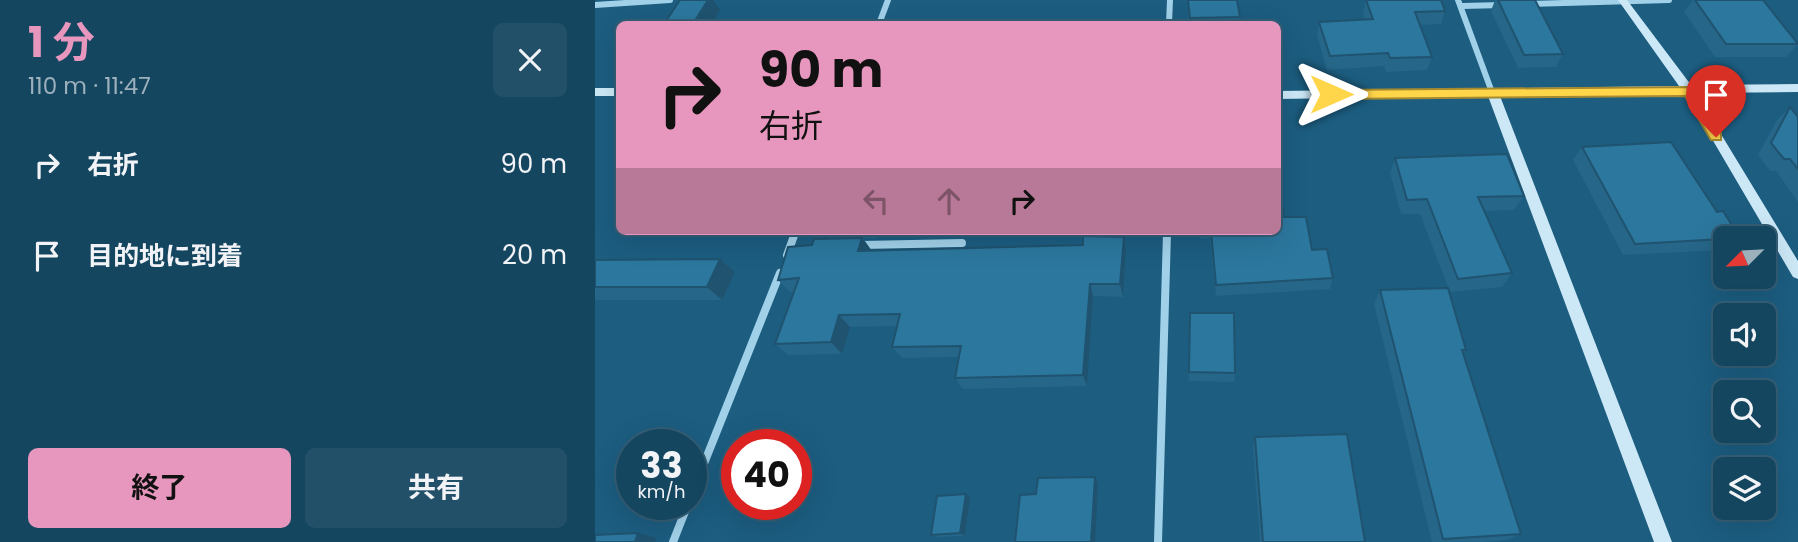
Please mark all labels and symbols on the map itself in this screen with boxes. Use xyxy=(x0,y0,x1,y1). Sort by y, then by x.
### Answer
position arrow xyxy=(1294,57,1368,131)
pin xyxy=(1686,65,1746,137)
north arrow xyxy=(1713,226,1776,289)
speed limit sign: 40 xyxy=(721,429,812,520)

